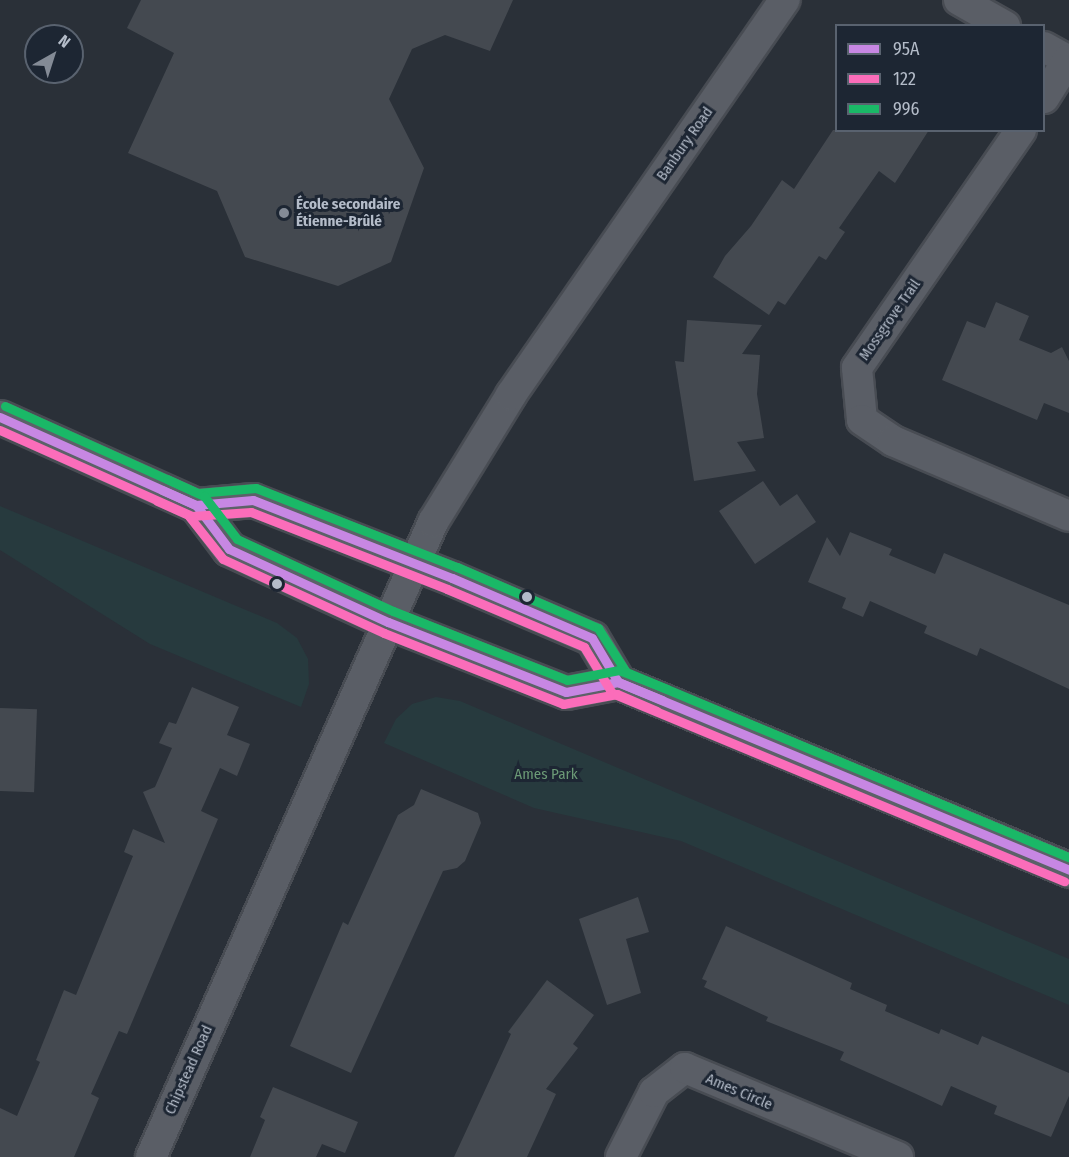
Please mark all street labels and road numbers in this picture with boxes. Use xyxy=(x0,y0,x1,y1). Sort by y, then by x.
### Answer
street label: Banbury Road xyxy=(653,104,717,184)
street label: Mossgrove Trail xyxy=(855,276,925,364)
street label: Chipstead Road xyxy=(161,1023,217,1117)
street label: Ames Circle xyxy=(703,1070,775,1114)

